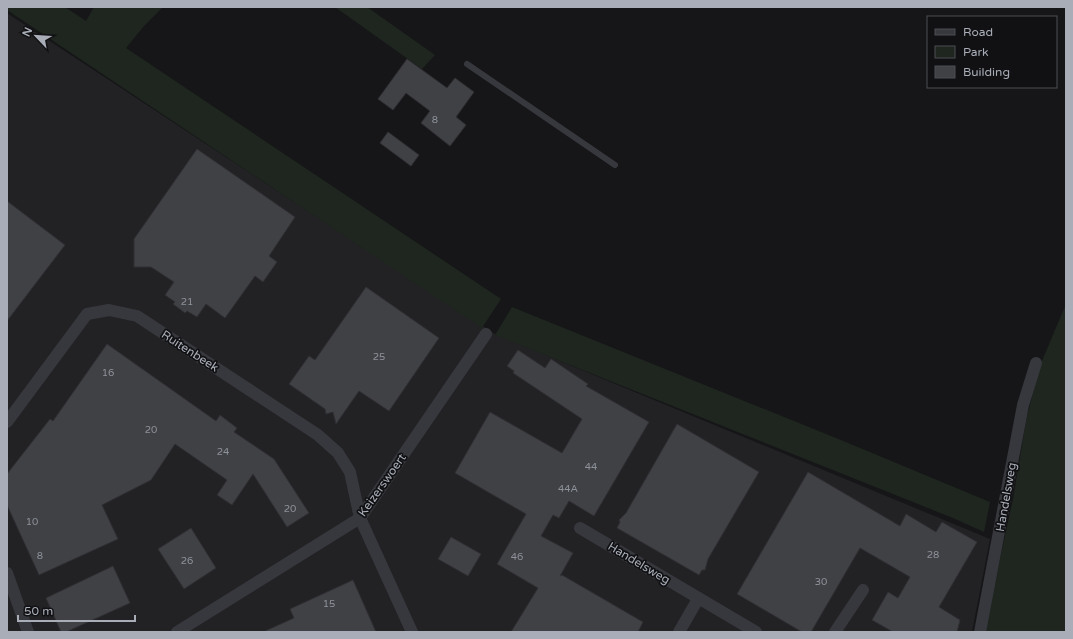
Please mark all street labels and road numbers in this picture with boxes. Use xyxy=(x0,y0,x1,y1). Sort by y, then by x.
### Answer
street label: Ruitenbeek xyxy=(159,327,222,375)
street label: Keizerswoert xyxy=(355,451,409,519)
street label: Handelsweg xyxy=(993,461,1019,533)
street label: Handelsweg xyxy=(605,539,673,587)

